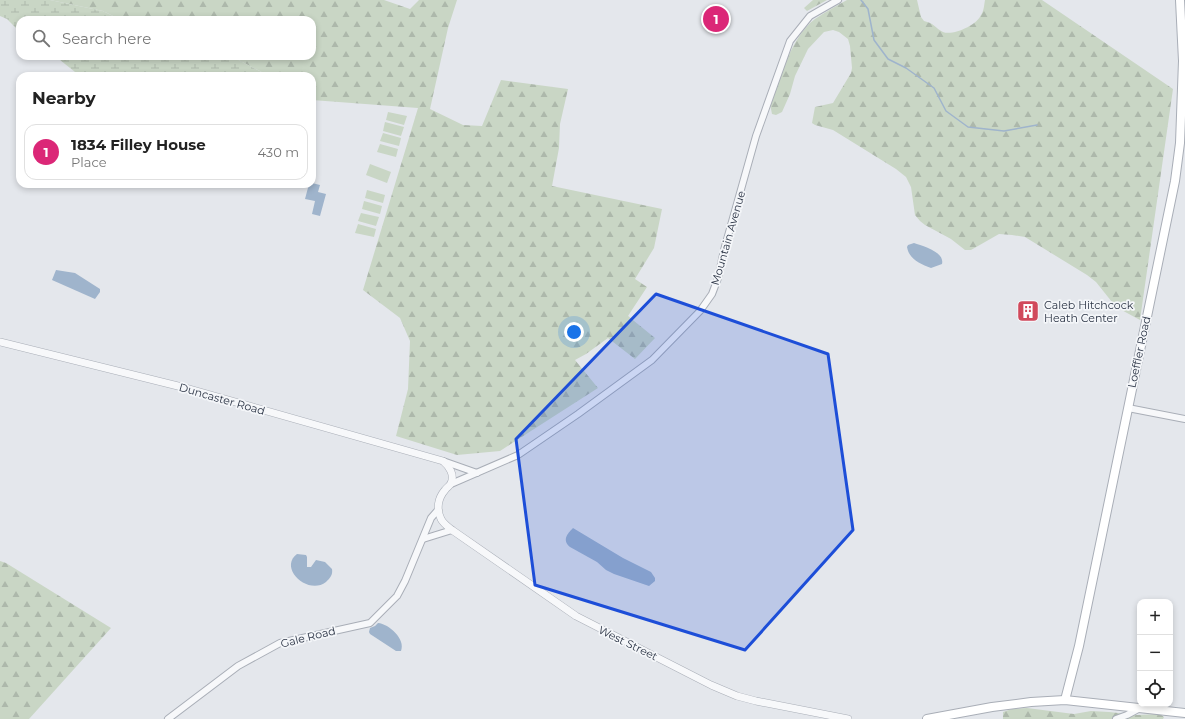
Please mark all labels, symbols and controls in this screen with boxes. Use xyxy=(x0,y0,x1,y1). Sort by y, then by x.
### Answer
pin: 1 xyxy=(703,4,729,34)
search box xyxy=(16,16,316,60)
icon: search xyxy=(30,27,52,49)
text: Search here xyxy=(62,29,151,48)
text: Nearby xyxy=(32,88,96,108)
text: 1834 Filley House xyxy=(71,135,206,154)
text: 1 xyxy=(43,144,49,160)
text: 430 m xyxy=(257,144,299,160)
text: Place xyxy=(71,154,107,170)
street label: Mountain Avenue xyxy=(708,189,748,287)
building icon: Caleb Hitchcock Heath Center xyxy=(1015,298,1041,324)
place label: Caleb Hitchcock Heath Center xyxy=(1044,298,1134,325)
street label: Loeffler Road xyxy=(1125,315,1153,389)
your location xyxy=(564,322,584,342)
street label: Duncaster Road xyxy=(177,380,267,418)
map controls xyxy=(1137,599,1173,707)
button: + xyxy=(1137,599,1173,635)
street label: Gale Road xyxy=(279,623,337,651)
street label: West Street xyxy=(596,623,660,664)
button: − xyxy=(1137,635,1173,671)
button: locate xyxy=(1137,671,1173,707)

